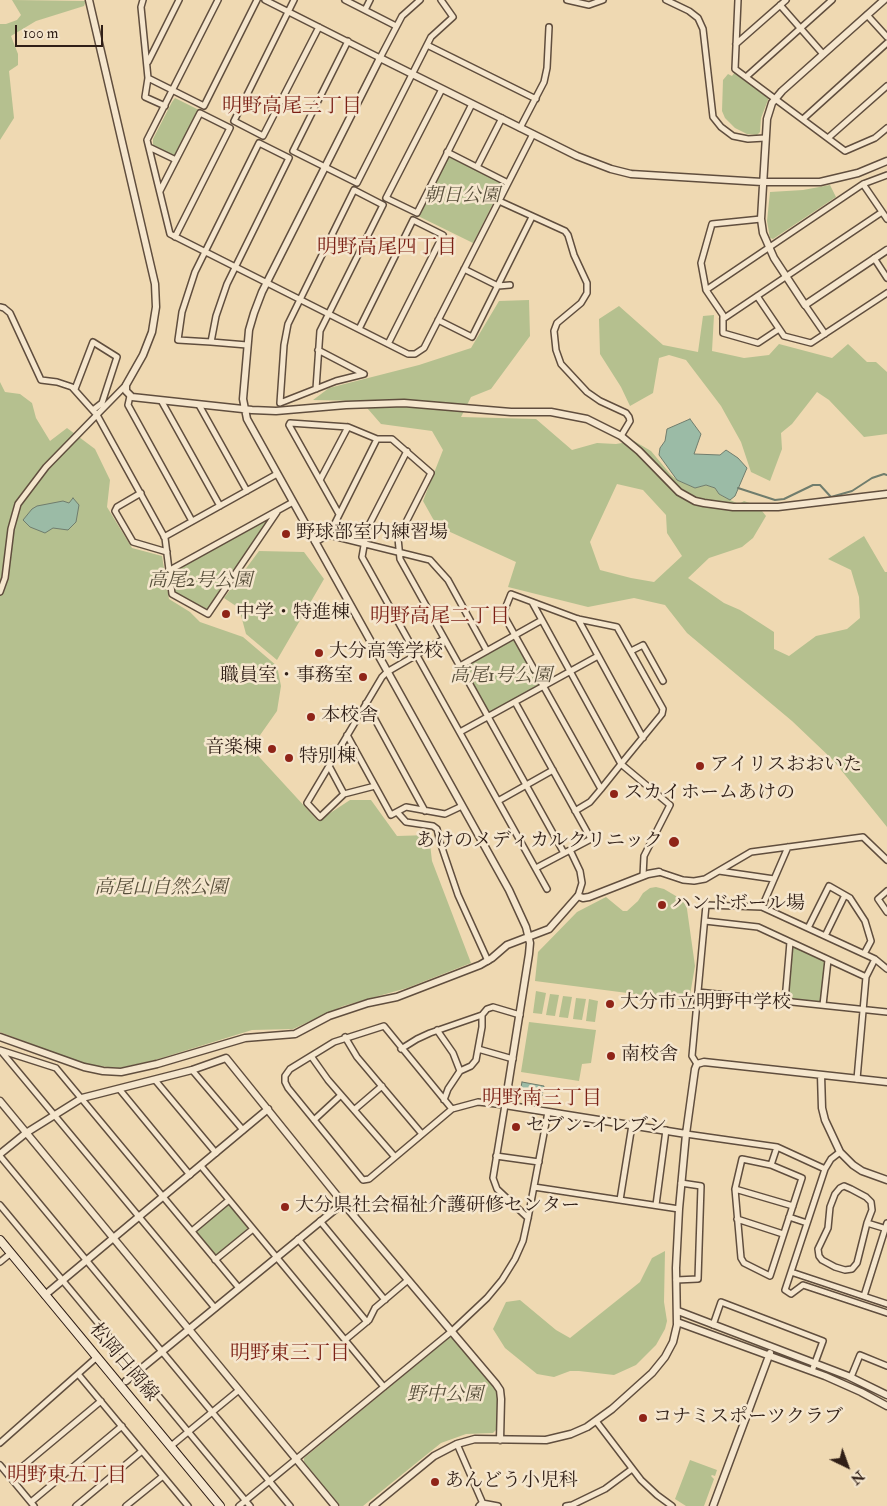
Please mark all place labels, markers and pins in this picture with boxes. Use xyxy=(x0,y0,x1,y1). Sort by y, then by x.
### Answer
place label: 野球部室内練習場 xyxy=(296,523,448,545)
marker: 野球部室内練習場 xyxy=(280,528,292,540)
place label: 中学・特進棟 xyxy=(236,603,350,625)
marker: 中学・特進棟 xyxy=(220,608,232,620)
place label: 大分高等学校 xyxy=(329,642,443,664)
marker: 大分高等学校 xyxy=(313,647,325,659)
place label: 職員室・事務室 xyxy=(220,666,353,688)
marker: 職員室・事務室 xyxy=(357,671,369,683)
place label: 本校舎 xyxy=(321,706,378,728)
marker: 本校舎 xyxy=(305,711,317,723)
place label: 音楽棟 xyxy=(205,738,262,760)
marker: 音楽棟 xyxy=(266,743,278,755)
place label: 特別棟 xyxy=(299,747,356,769)
marker: 特別棟 xyxy=(283,752,295,764)
place label: アイリスおおいた xyxy=(710,755,862,777)
marker: アイリスおおいた xyxy=(694,760,706,772)
place label: スカイホームあけの xyxy=(624,783,795,805)
marker: スカイホームあけの xyxy=(608,788,620,800)
place label: あけのメディカルクリニック xyxy=(416,831,663,853)
marker: あけのメディカルクリニック xyxy=(667,835,681,849)
place label: ハンドボール場 xyxy=(672,894,805,916)
marker: ハンドボール場 xyxy=(656,899,668,911)
place label: 大分市立明野中学校 xyxy=(620,993,791,1015)
marker: 大分市立明野中学校 xyxy=(604,998,616,1010)
place label: 南校舎 xyxy=(621,1045,678,1067)
marker: 南校舎 xyxy=(605,1050,617,1062)
place label: セブン-イレブン xyxy=(526,1116,667,1138)
marker: セブン-イレブン xyxy=(510,1121,522,1133)
place label: 大分県社会福祉介護研修センター xyxy=(295,1196,580,1218)
marker: 大分県社会福祉介護研修センター xyxy=(279,1201,291,1213)
place label: コナミスポーツクラブ xyxy=(653,1407,843,1429)
marker: コナミスポーツクラブ xyxy=(637,1412,649,1424)
place label: あんどう小児科 xyxy=(445,1471,578,1493)
marker: あんどう小児科 xyxy=(429,1476,441,1488)

